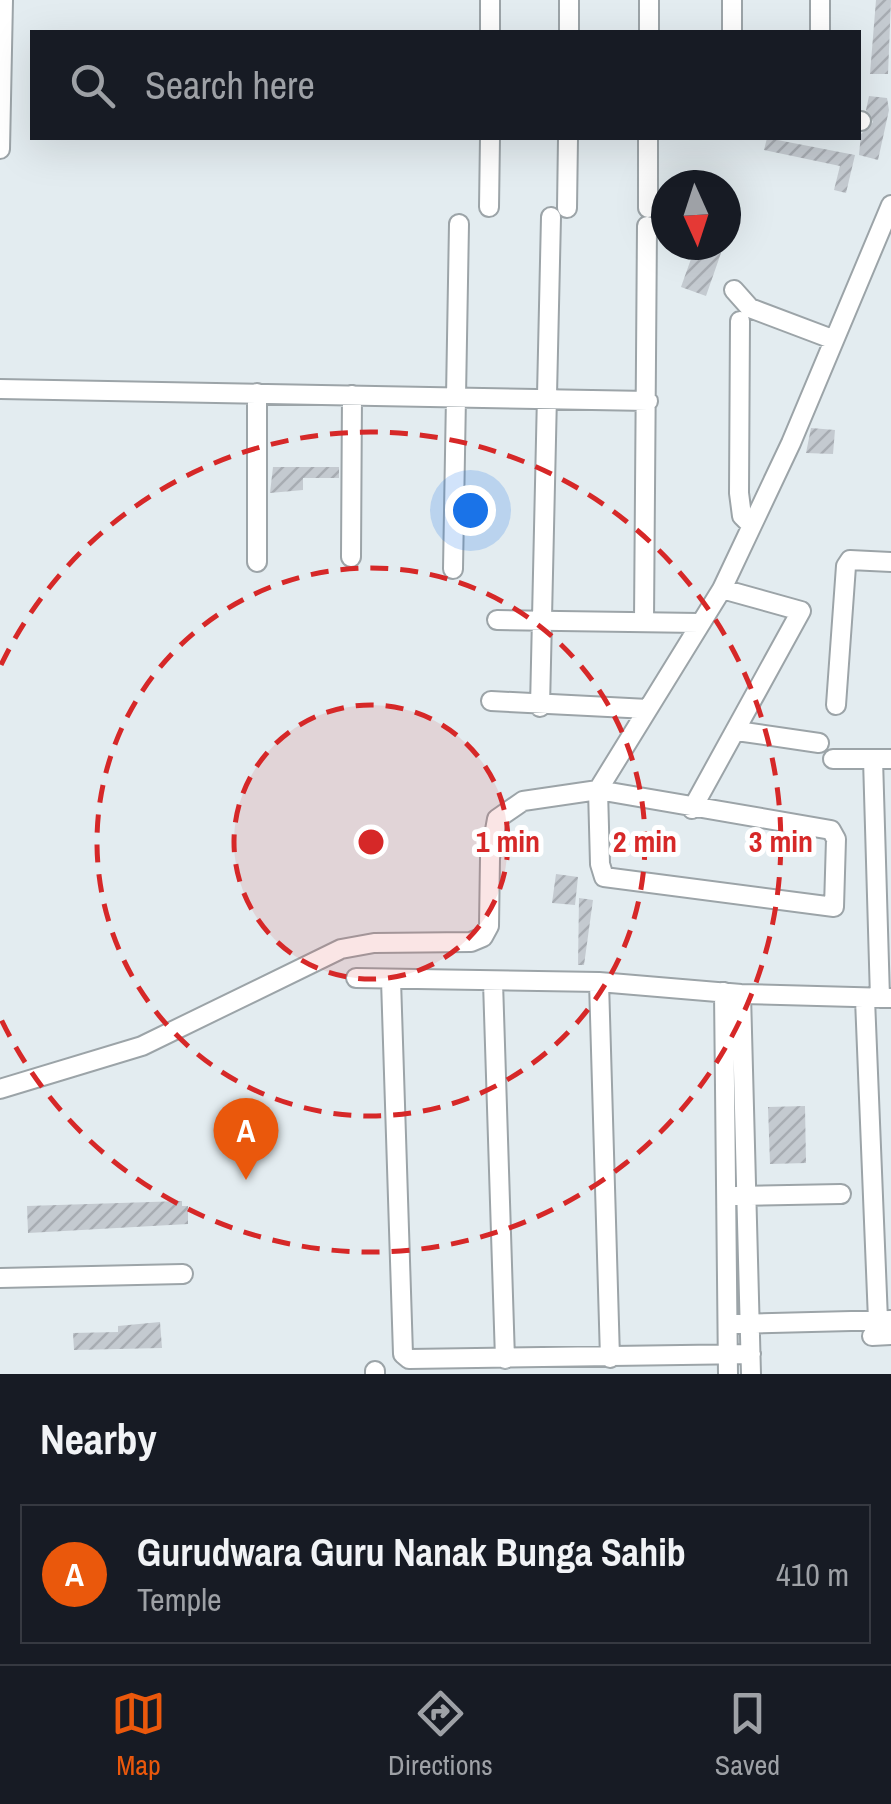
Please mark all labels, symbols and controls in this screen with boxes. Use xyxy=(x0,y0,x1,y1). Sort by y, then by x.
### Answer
search box xyxy=(30,30,861,140)
icon: search xyxy=(65,58,120,113)
text: Search here xyxy=(145,60,315,111)
north arrow xyxy=(651,170,741,260)
your location xyxy=(445,485,496,536)
text: 1 min xyxy=(476,821,540,861)
text: 2 min xyxy=(613,821,677,861)
text: 3 min xyxy=(749,821,813,861)
centre of rings xyxy=(353,824,389,860)
pin: A xyxy=(214,1098,278,1180)
text: Nearby xyxy=(40,1411,157,1467)
text: Gurudwara Guru Nanak Bunga Sahib xyxy=(137,1527,686,1578)
text: A xyxy=(65,1553,84,1596)
text: 410 m xyxy=(776,1553,849,1596)
text: Temple xyxy=(137,1578,222,1621)
tab: Map xyxy=(111,1686,166,1784)
tab: Directions xyxy=(388,1686,493,1784)
tab: Saved xyxy=(715,1686,780,1784)

